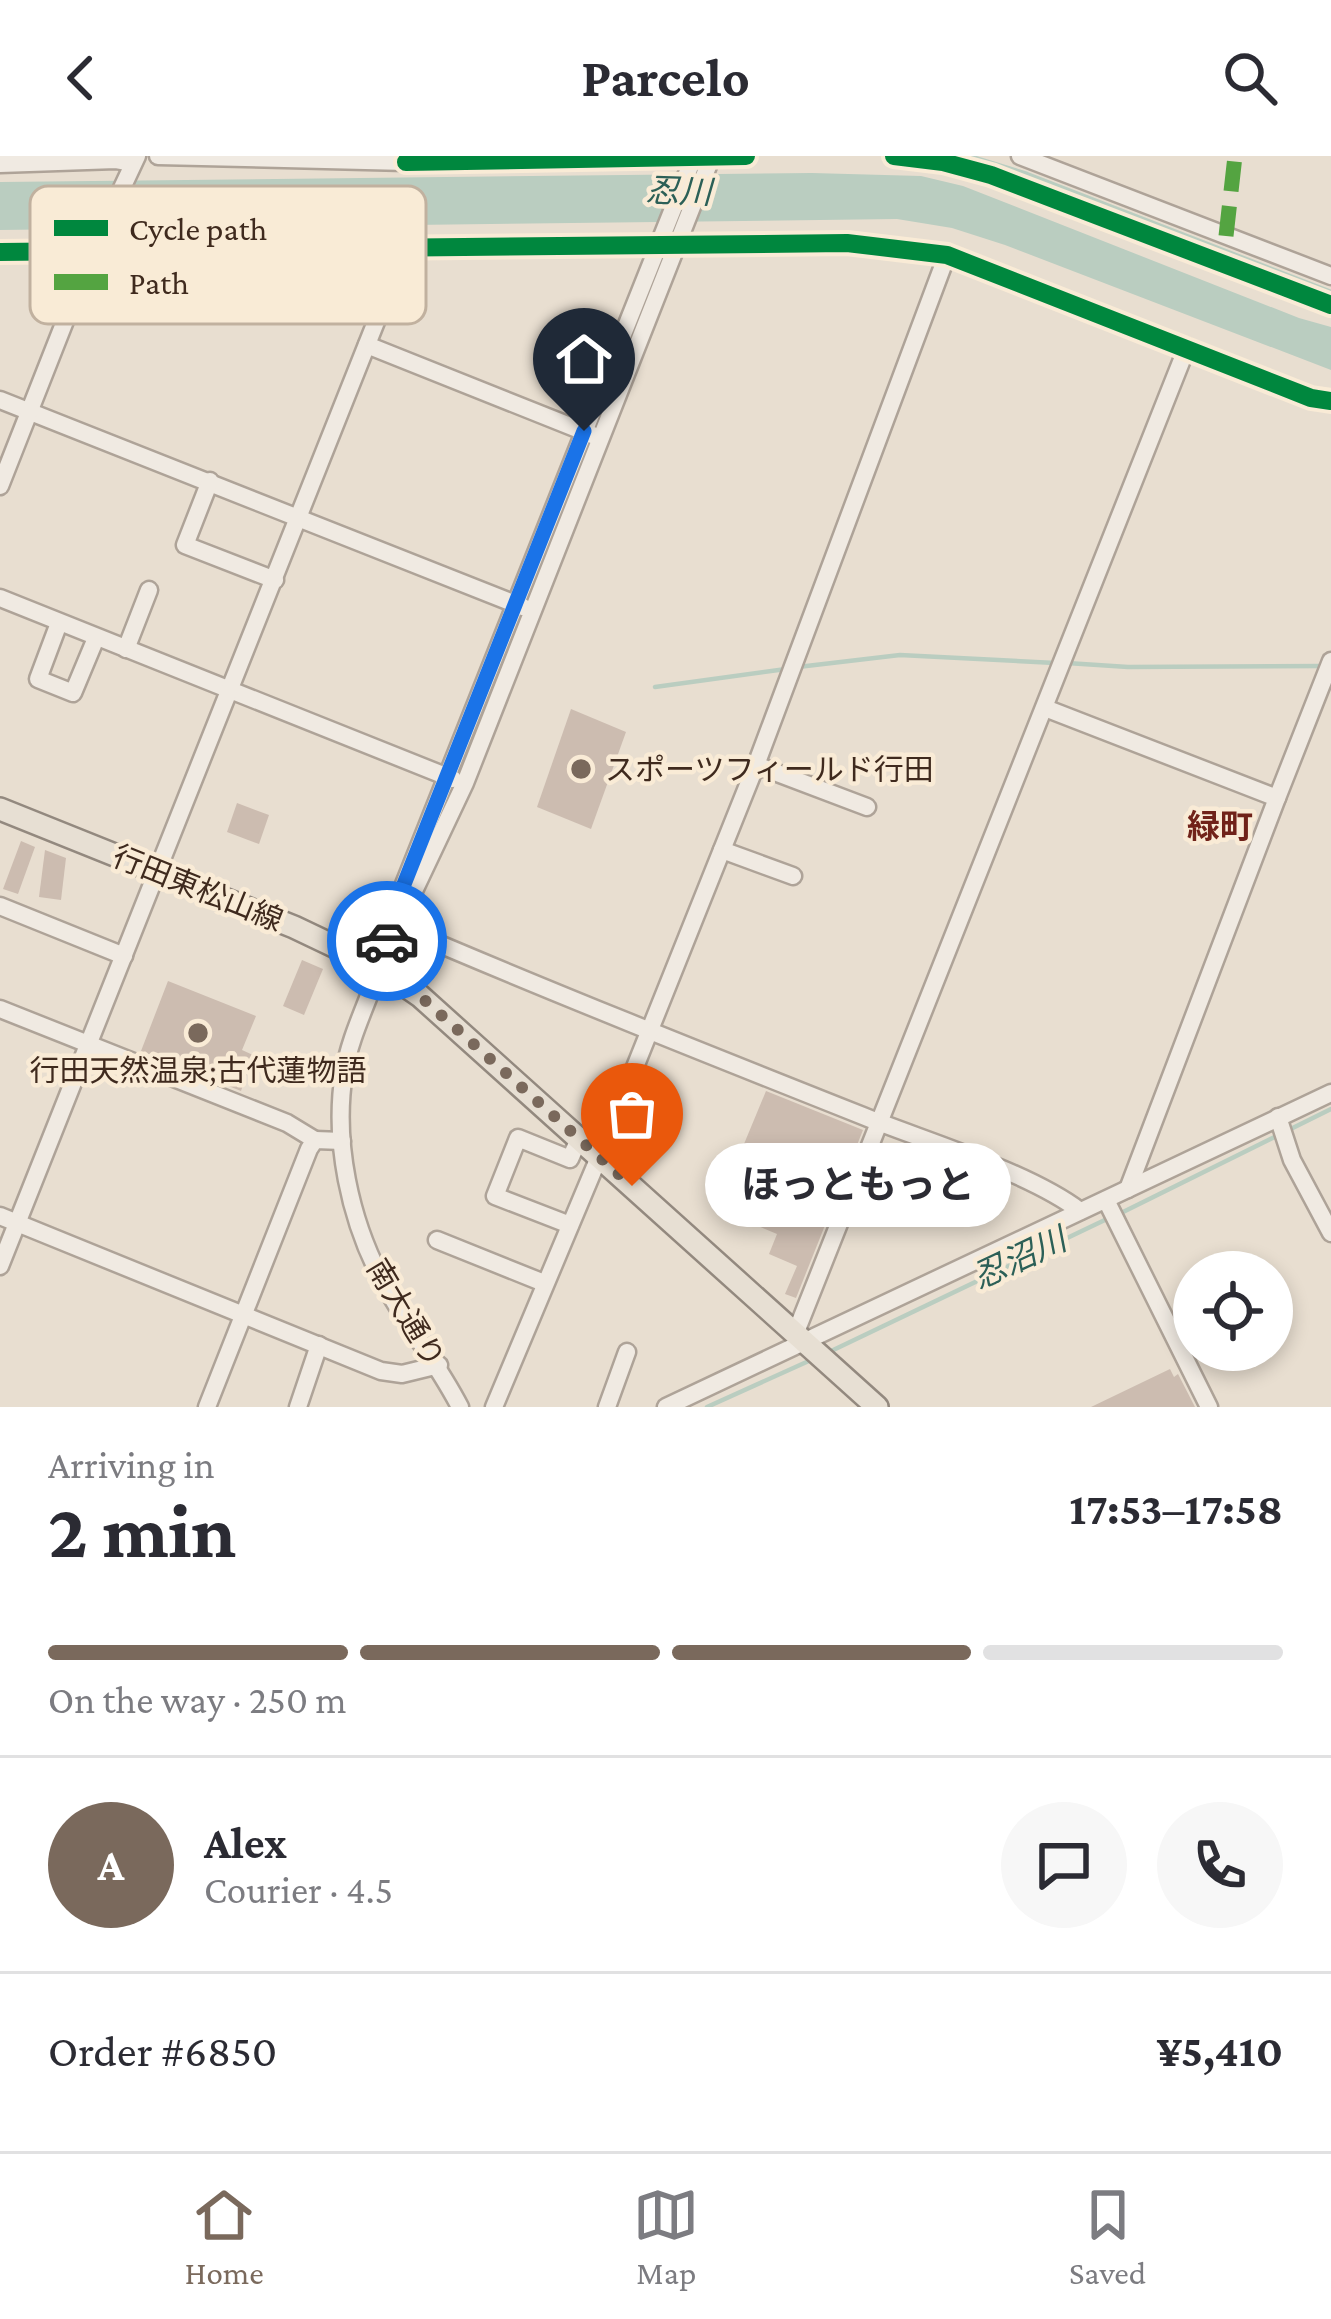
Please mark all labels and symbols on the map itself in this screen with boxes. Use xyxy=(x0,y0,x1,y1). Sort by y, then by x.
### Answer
water label: 忍川 xyxy=(645,171,716,211)
legend xyxy=(30,186,426,324)
text: Cycle path xyxy=(129,210,267,247)
text: Path xyxy=(129,264,189,301)
pin xyxy=(533,308,635,431)
place label: スポーツフィールド行田 xyxy=(605,753,934,786)
marker: スポーツフィールド行田 xyxy=(568,756,594,782)
district label: 緑町 xyxy=(1187,808,1253,845)
street label: 行田東松山線 xyxy=(108,839,288,937)
courier xyxy=(327,881,447,1001)
marker: 行田天然温泉;古代蓮物語 xyxy=(185,1020,211,1046)
place label: 行田天然温泉;古代蓮物語 xyxy=(30,1054,366,1087)
pin xyxy=(581,1063,683,1186)
callout: ほっともっと xyxy=(704,1144,1010,1228)
water label: 忍沼川 xyxy=(966,1219,1074,1296)
street label: 南大通り xyxy=(361,1253,451,1373)

